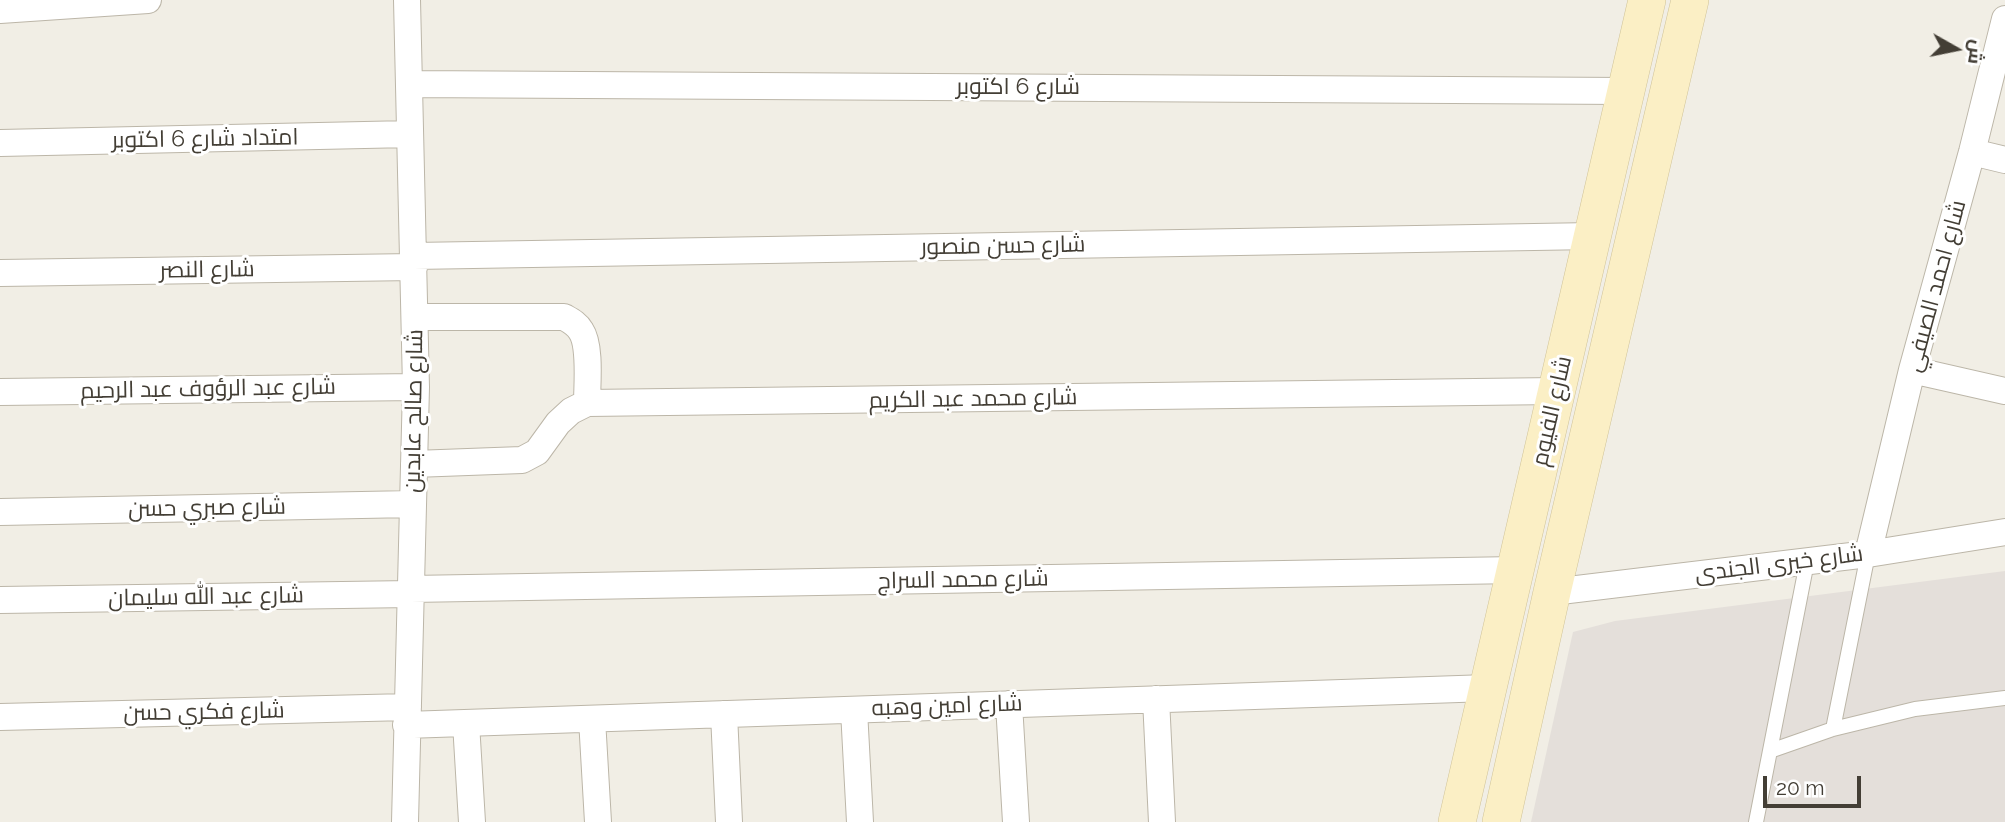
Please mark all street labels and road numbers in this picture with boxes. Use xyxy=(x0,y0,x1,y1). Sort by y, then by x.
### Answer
street label: شارع 6 اكتوبر xyxy=(956,73,1080,101)
street label: امتداد شارع 6 اكتوبر xyxy=(111,124,299,154)
street label: شارع احمد الصيفي xyxy=(1900,197,1972,375)
street label: شارع حسن منصور xyxy=(920,231,1086,261)
street label: شارع النصر xyxy=(159,255,255,285)
street label: شارع صالح عابدين xyxy=(399,329,429,493)
street label: شارع الفيوم xyxy=(1526,353,1578,469)
street label: شارع عبد الرؤوف عبد الرحيم xyxy=(80,373,336,405)
street label: شارع محمد عبد الكريم xyxy=(868,383,1078,415)
street label: شارع صبري حسن xyxy=(128,493,286,523)
street label: شارع خيرى الجندى xyxy=(1693,540,1865,588)
street label: شارع محمد السراج xyxy=(877,565,1049,595)
street label: شارع عبد الله سليمان xyxy=(108,581,304,613)
street label: شارع امين وهبه xyxy=(871,690,1023,722)
street label: شارع فكري حسن xyxy=(123,697,285,727)

